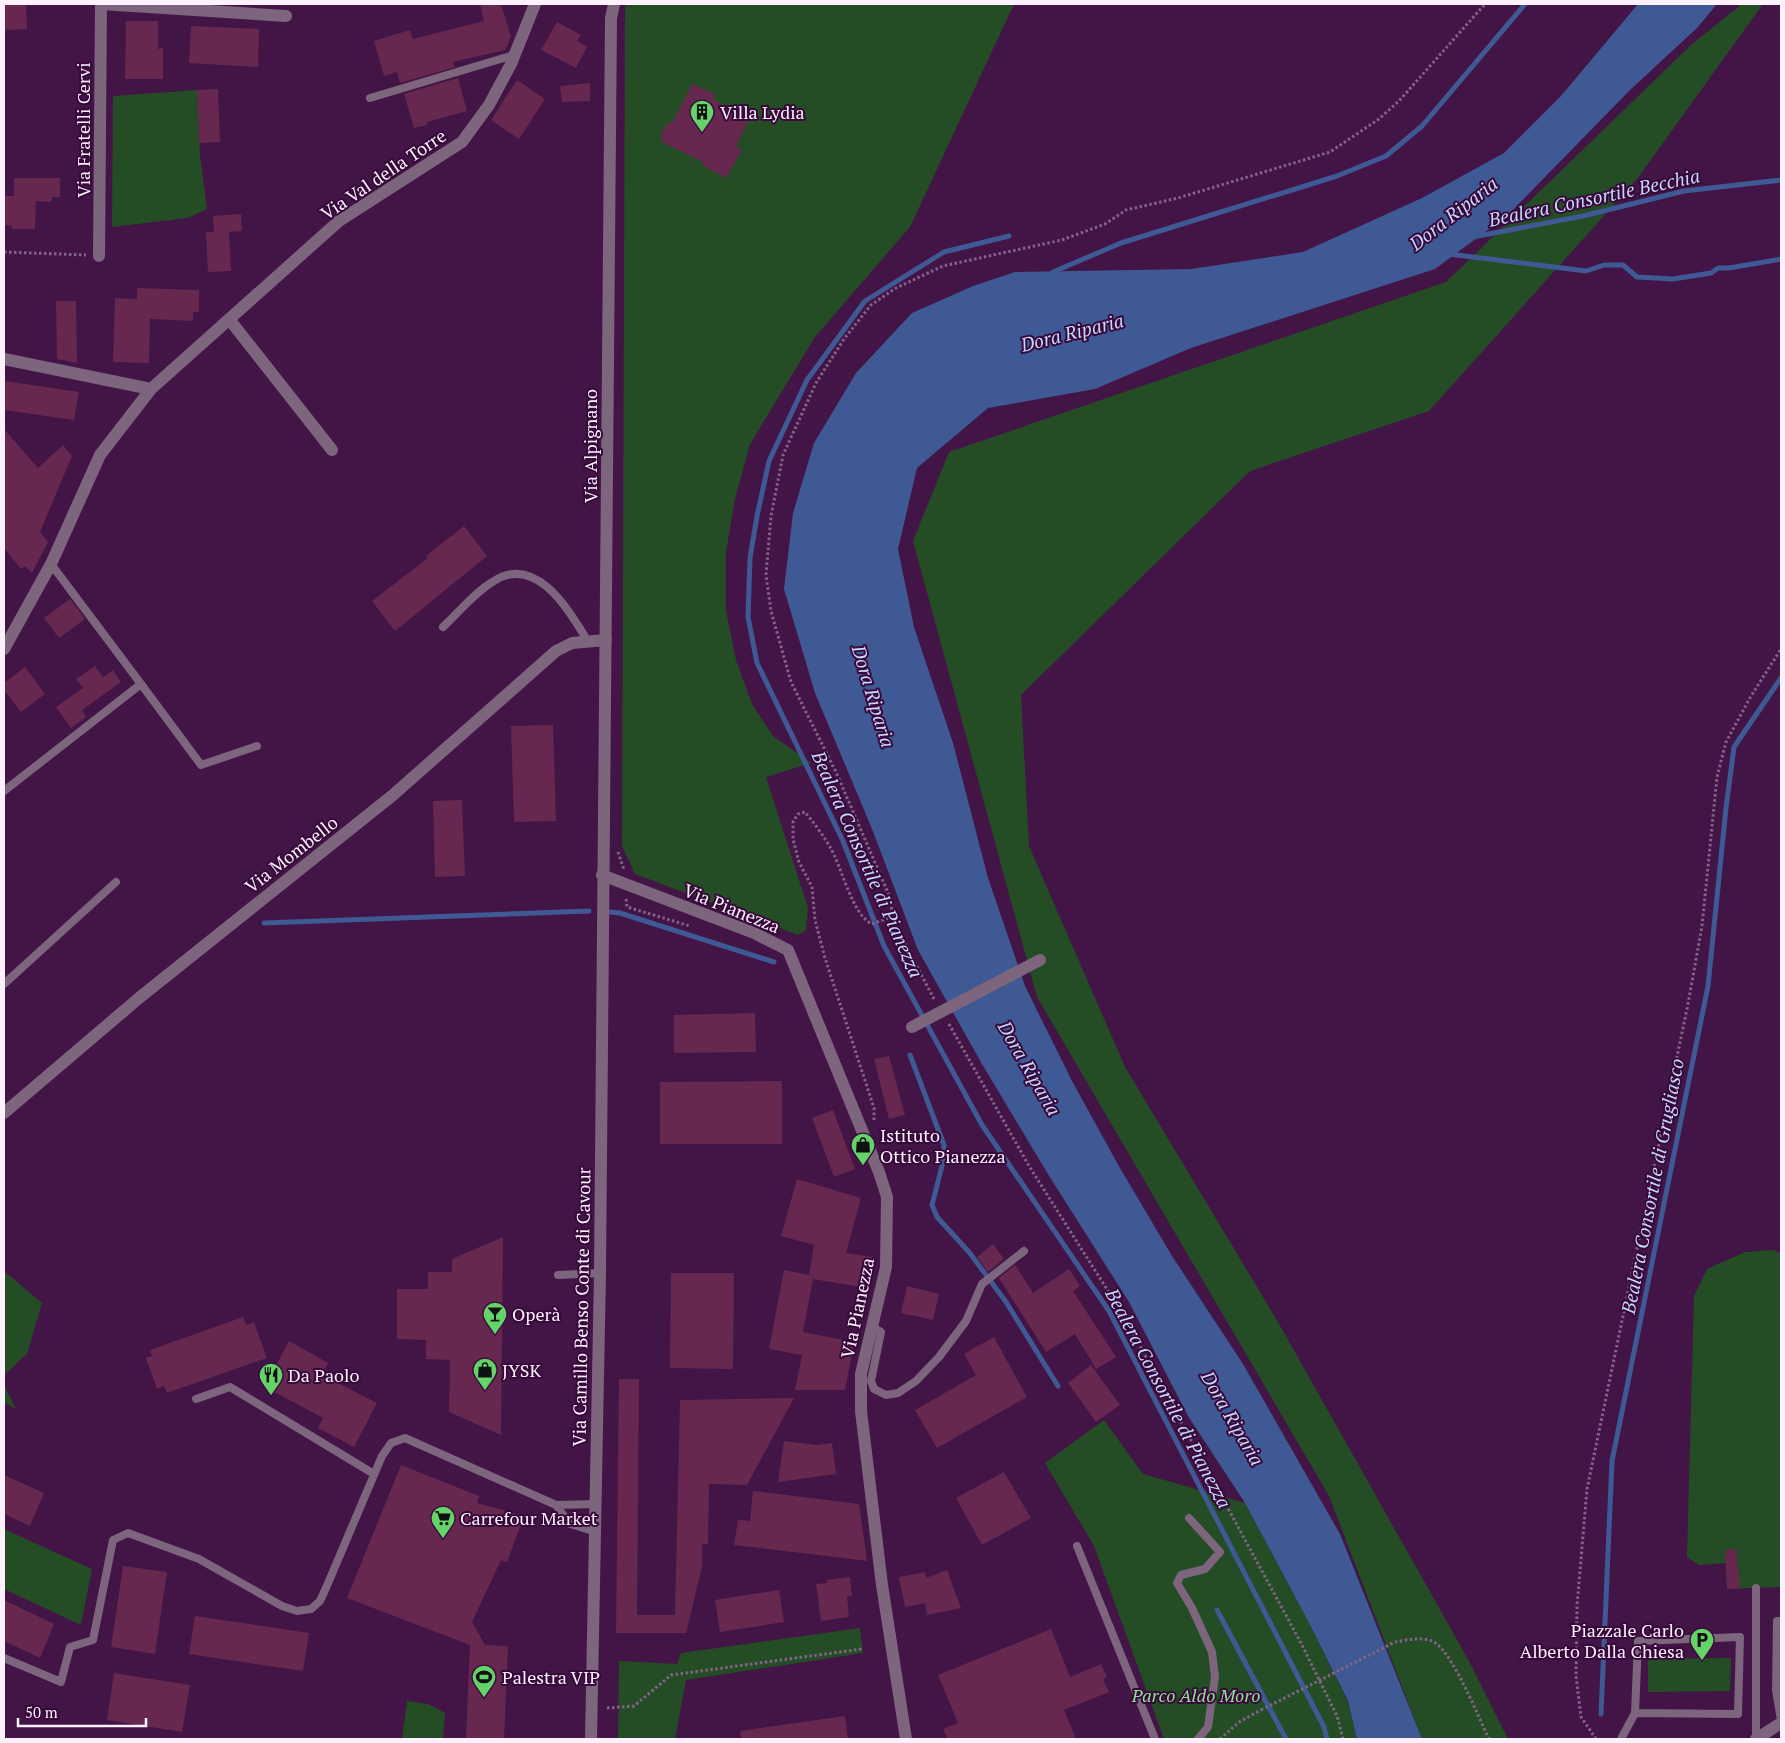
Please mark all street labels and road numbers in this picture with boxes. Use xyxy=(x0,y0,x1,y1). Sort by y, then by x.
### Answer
street label: Via Fratelli Cervi xyxy=(71,62,95,198)
street label: Via Val della Torre xyxy=(316,123,450,225)
street label: Via Alpignano xyxy=(578,389,602,503)
street label: Via Mombello xyxy=(240,810,343,898)
street label: Via Pianezza xyxy=(680,878,784,938)
street label: Via Camillo Benso Conte di Cavour xyxy=(567,1167,595,1447)
street label: Via Pianezza xyxy=(835,1256,879,1360)

